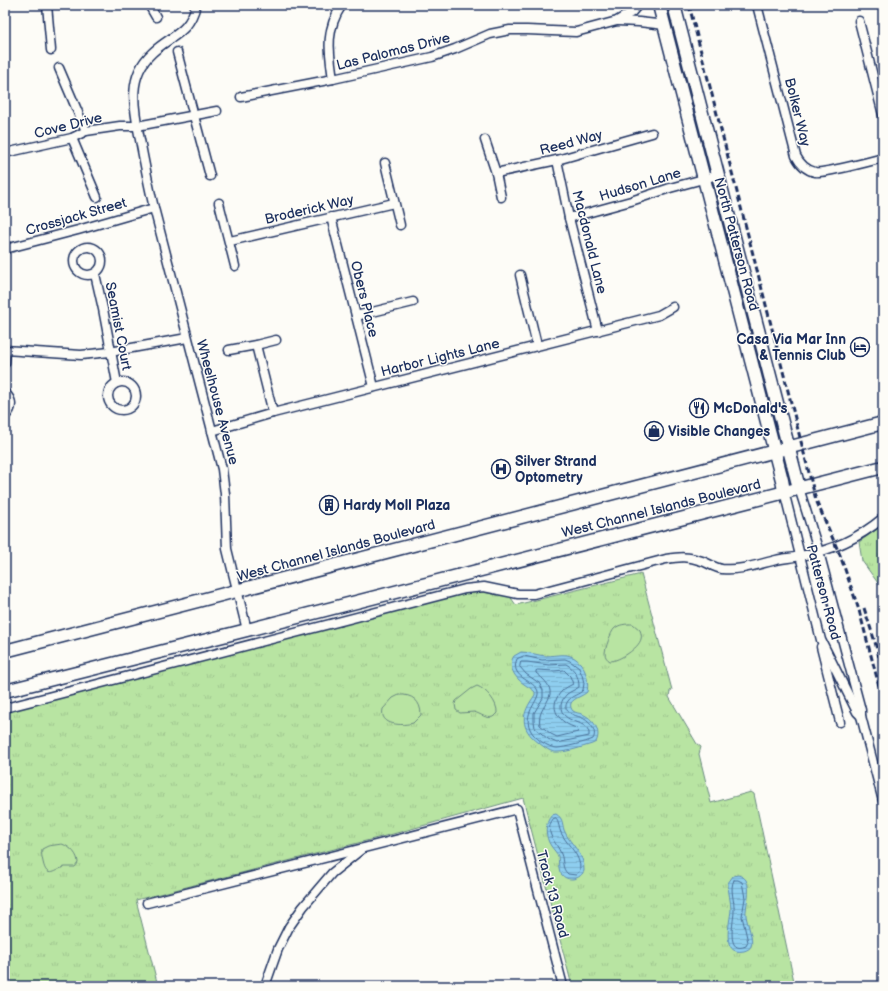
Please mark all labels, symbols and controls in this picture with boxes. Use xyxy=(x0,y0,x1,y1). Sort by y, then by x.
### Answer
street label: Las Palomas Drive xyxy=(335,29,452,74)
street label: Bolker Way xyxy=(781,76,814,149)
street label: Cove Drive xyxy=(32,109,104,142)
street label: Reed Way xyxy=(538,126,605,159)
street label: Hudson Lane xyxy=(597,164,683,205)
street label: North Patterson Road xyxy=(710,175,763,313)
street label: Macdonald Lane xyxy=(568,189,611,296)
street label: Broderick Way xyxy=(263,191,356,228)
street label: Crossjack Street xyxy=(24,194,129,239)
street label: Obers Place xyxy=(347,259,382,339)
street label: Seamist Court xyxy=(102,280,136,372)
place label: Casa Via Mar Inn & Tennis Club xyxy=(736,331,846,364)
street label: Harbor Lights Lane xyxy=(379,335,501,380)
hotel icon: Casa Via Mar Inn & Tennis Club xyxy=(849,336,871,358)
street label: Wheelhouse Avenue xyxy=(193,338,242,467)
restaurant icon: McDonald's xyxy=(688,397,710,419)
place label: McDonald's xyxy=(713,400,788,417)
shop icon: Visible Changes xyxy=(643,420,665,442)
place label: Visible Changes xyxy=(668,423,770,440)
place label: Silver Strand Optometry xyxy=(515,453,597,486)
hospital icon: Silver Strand Optometry xyxy=(490,458,512,480)
street label: West Channel Islands Boulevard xyxy=(560,476,762,541)
building icon: Hardy Moll Plaza xyxy=(318,494,340,516)
place label: Hardy Moll Plaza xyxy=(343,497,450,514)
street label: West Channel Islands Boulevard xyxy=(235,516,437,585)
street label: Patterson Road xyxy=(803,543,844,642)
street label: Track 13 Road xyxy=(533,848,572,940)

